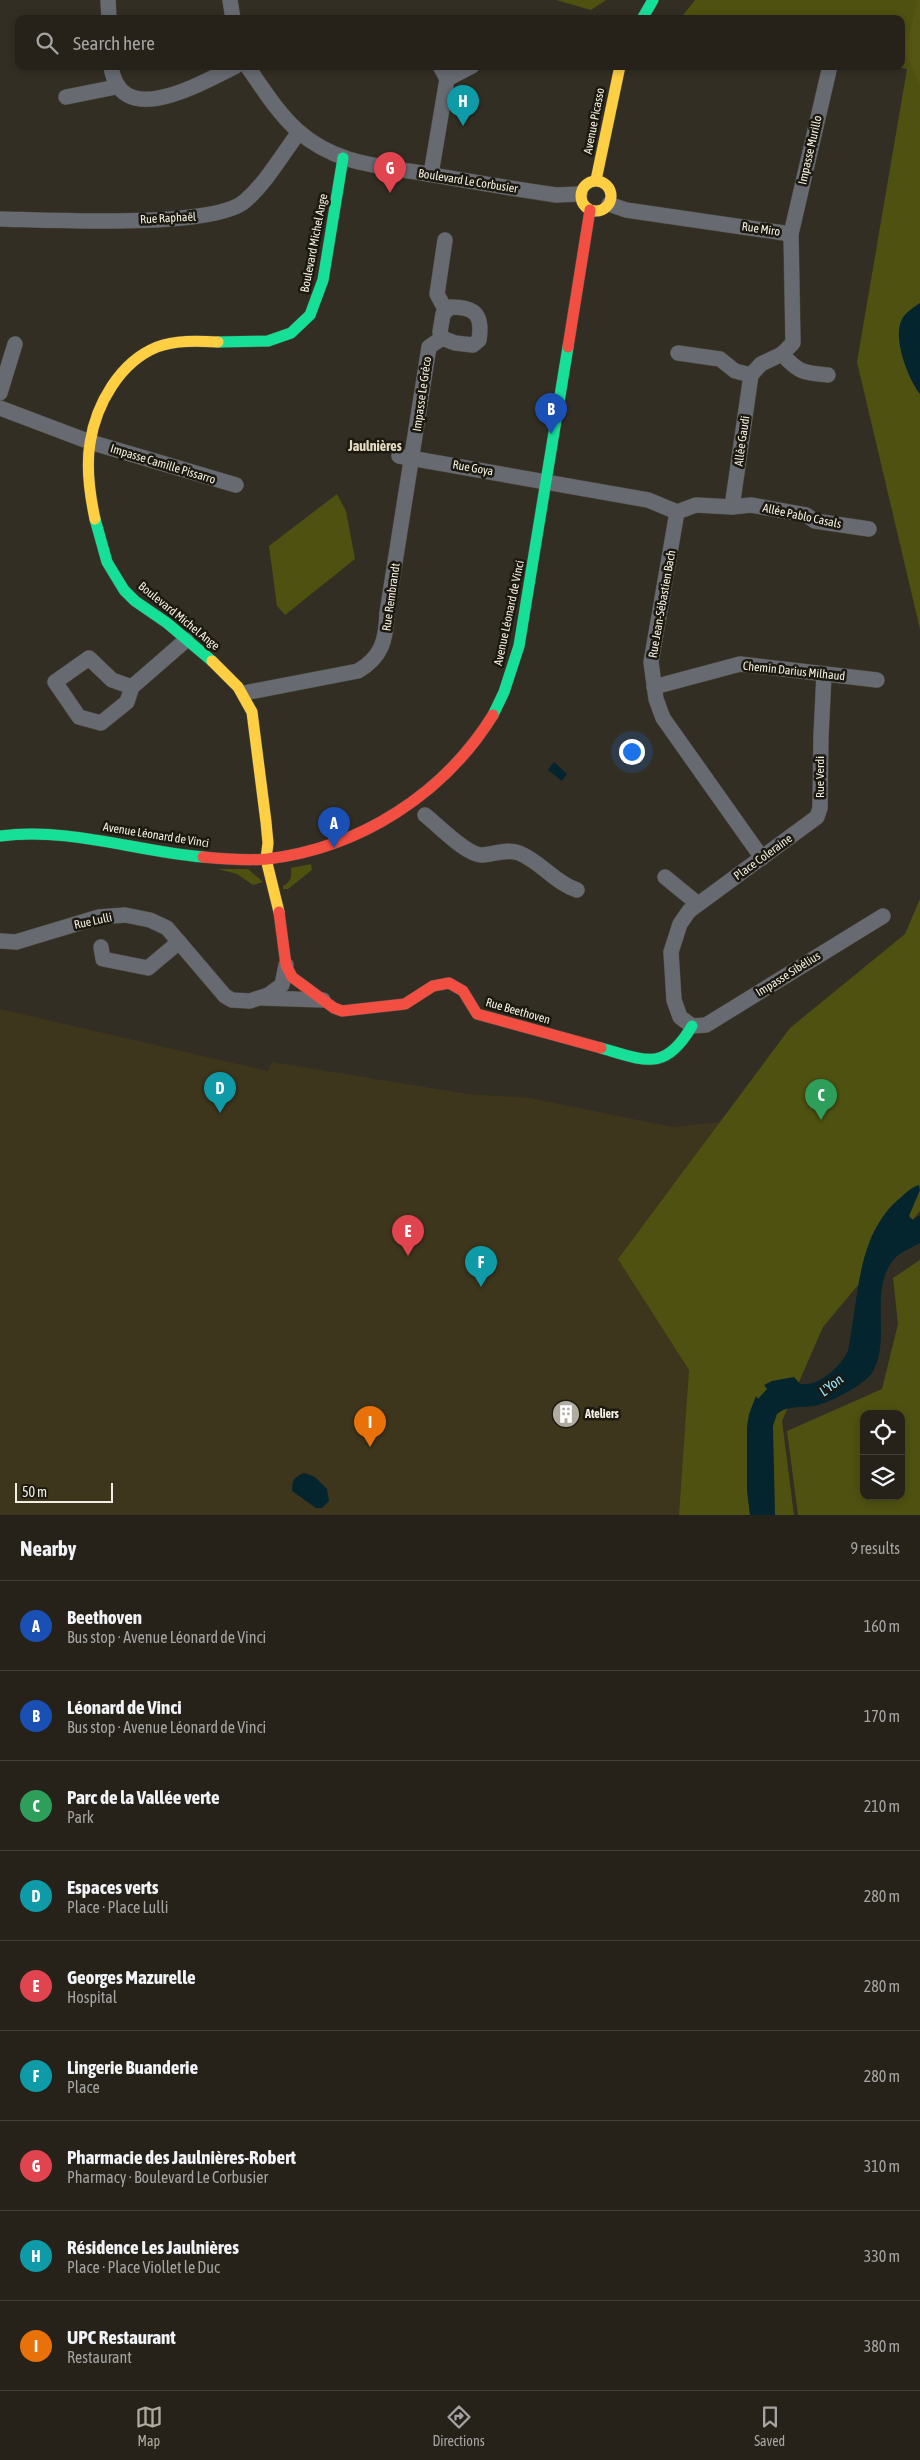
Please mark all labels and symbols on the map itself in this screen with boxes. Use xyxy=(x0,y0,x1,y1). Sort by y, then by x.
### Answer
pin: H xyxy=(447,85,479,126)
street label: Avenue Picasso xyxy=(581,86,607,155)
street label: Impasse Murillo xyxy=(795,114,825,186)
pin: G xyxy=(374,152,406,193)
street label: Boulevard Le Corbusier xyxy=(417,166,519,196)
street label: Boulevard Michel Ange xyxy=(298,192,330,294)
street label: Rue Raphaël xyxy=(140,209,197,226)
street label: Rue Miro xyxy=(741,219,782,239)
street label: Impasse Le Gréco xyxy=(410,355,434,432)
pin: B xyxy=(535,393,567,434)
street label: Allée Gaudi xyxy=(732,415,752,467)
district label: Jaulnières xyxy=(347,438,402,454)
street label: Impasse Camille Pissarro xyxy=(109,441,218,487)
street label: Rue Goya xyxy=(452,458,494,478)
street label: Allée Pablo Casals xyxy=(761,501,843,531)
street label: Rue Jean-Sébastien Bach xyxy=(646,549,678,659)
street label: Avenue Léonard de Vinci xyxy=(491,559,527,667)
street label: Rue Rembrandt xyxy=(379,562,403,632)
street label: Boulevard Michel Ange xyxy=(136,579,222,653)
street label: Chemin Darius Milhaud xyxy=(742,659,846,683)
your location xyxy=(619,739,645,765)
street label: Rue Verdi xyxy=(813,756,827,798)
pin: A xyxy=(318,807,350,848)
street label: Avenue Léonard de Vinci xyxy=(102,820,210,850)
street label: Place Coleraine xyxy=(731,831,795,883)
street label: Rue Lulli xyxy=(73,910,113,932)
street label: Impasse Sibélius xyxy=(753,949,823,999)
street label: Rue Beethoven xyxy=(484,995,552,1027)
pin: D xyxy=(204,1072,236,1113)
pin: C xyxy=(805,1079,837,1120)
pin: E xyxy=(392,1215,424,1256)
pin: F xyxy=(465,1246,497,1287)
water label: L'Yon xyxy=(816,1371,846,1399)
building icon: Ateliers xyxy=(551,1399,581,1429)
pin: I xyxy=(354,1406,386,1447)
place label: Ateliers xyxy=(584,1407,620,1421)
scale bar xyxy=(15,1480,112,1503)

